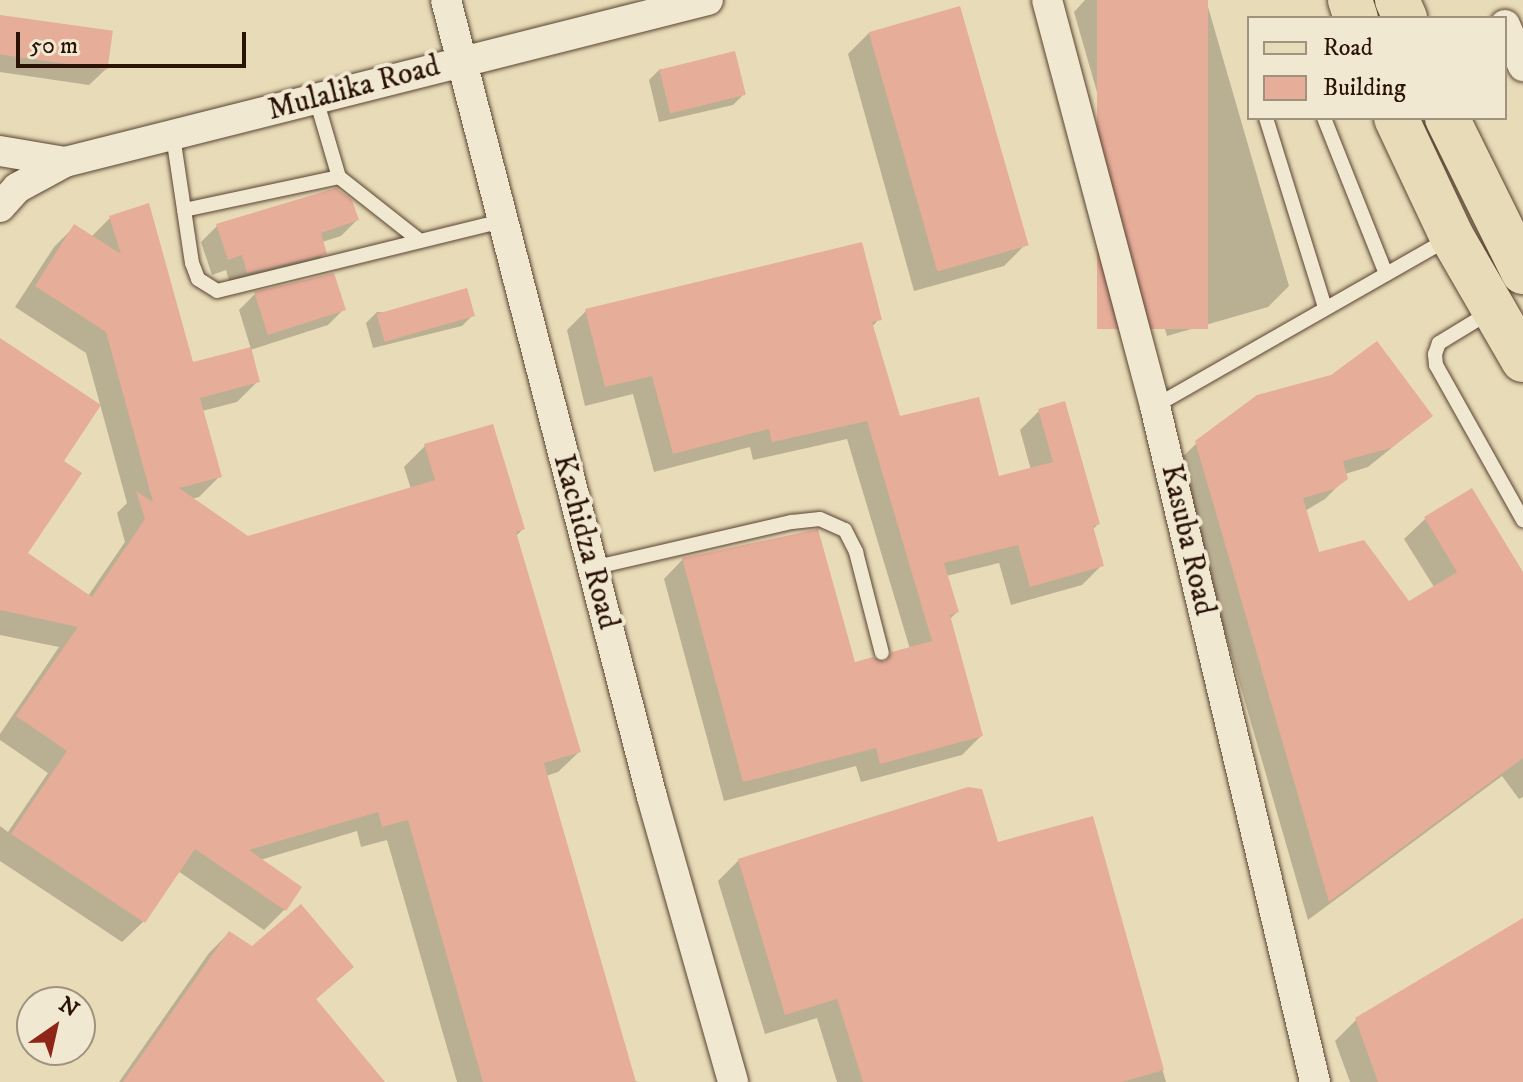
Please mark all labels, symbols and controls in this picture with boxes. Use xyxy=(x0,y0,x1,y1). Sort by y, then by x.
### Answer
scale bar xyxy=(20,16,250,66)
legend xyxy=(1247,16,1507,120)
text: 50 m xyxy=(30,31,78,61)
text: Road xyxy=(1323,33,1373,63)
street label: Mulalika Road xyxy=(264,49,444,129)
text: Building xyxy=(1323,73,1406,103)
street label: Kachidza Road xyxy=(544,451,626,633)
street label: Kasuba Road xyxy=(1152,461,1222,619)
north arrow xyxy=(16,986,96,1066)
text: N xyxy=(54,991,84,1024)

